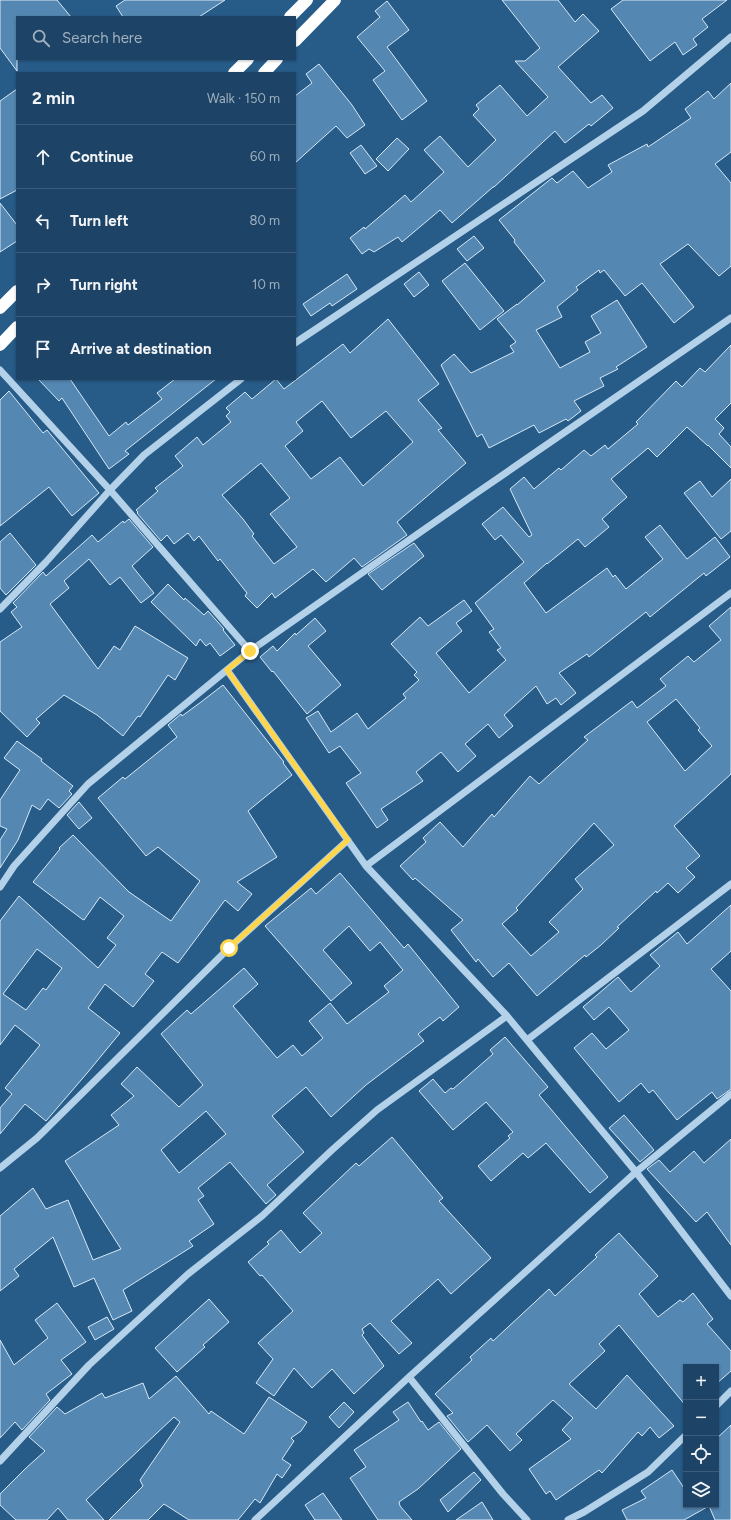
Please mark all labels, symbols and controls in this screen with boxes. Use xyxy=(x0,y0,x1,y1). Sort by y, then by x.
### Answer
search box xyxy=(16,16,296,60)
icon: search xyxy=(30,27,52,49)
text: Search here xyxy=(62,29,142,47)
text: 2 min xyxy=(32,88,75,108)
text: Walk · 150 m xyxy=(207,91,280,106)
icon: ahead xyxy=(32,146,54,168)
text: Continue xyxy=(70,148,133,166)
text: 60 m xyxy=(250,149,280,164)
icon: left xyxy=(32,210,54,232)
text: Turn left xyxy=(70,212,128,230)
text: 80 m xyxy=(249,213,280,228)
icon: right xyxy=(32,274,54,296)
text: Turn right xyxy=(70,276,138,294)
text: 10 m xyxy=(252,277,280,292)
icon: arrive xyxy=(32,338,54,360)
text: Arrive at destination xyxy=(70,340,211,358)
route end xyxy=(241,642,259,660)
route start xyxy=(220,939,238,957)
map controls xyxy=(683,1364,719,1508)
button: + xyxy=(683,1364,719,1400)
button: − xyxy=(683,1400,719,1436)
button: locate xyxy=(683,1436,719,1472)
button: layers xyxy=(683,1472,719,1508)

